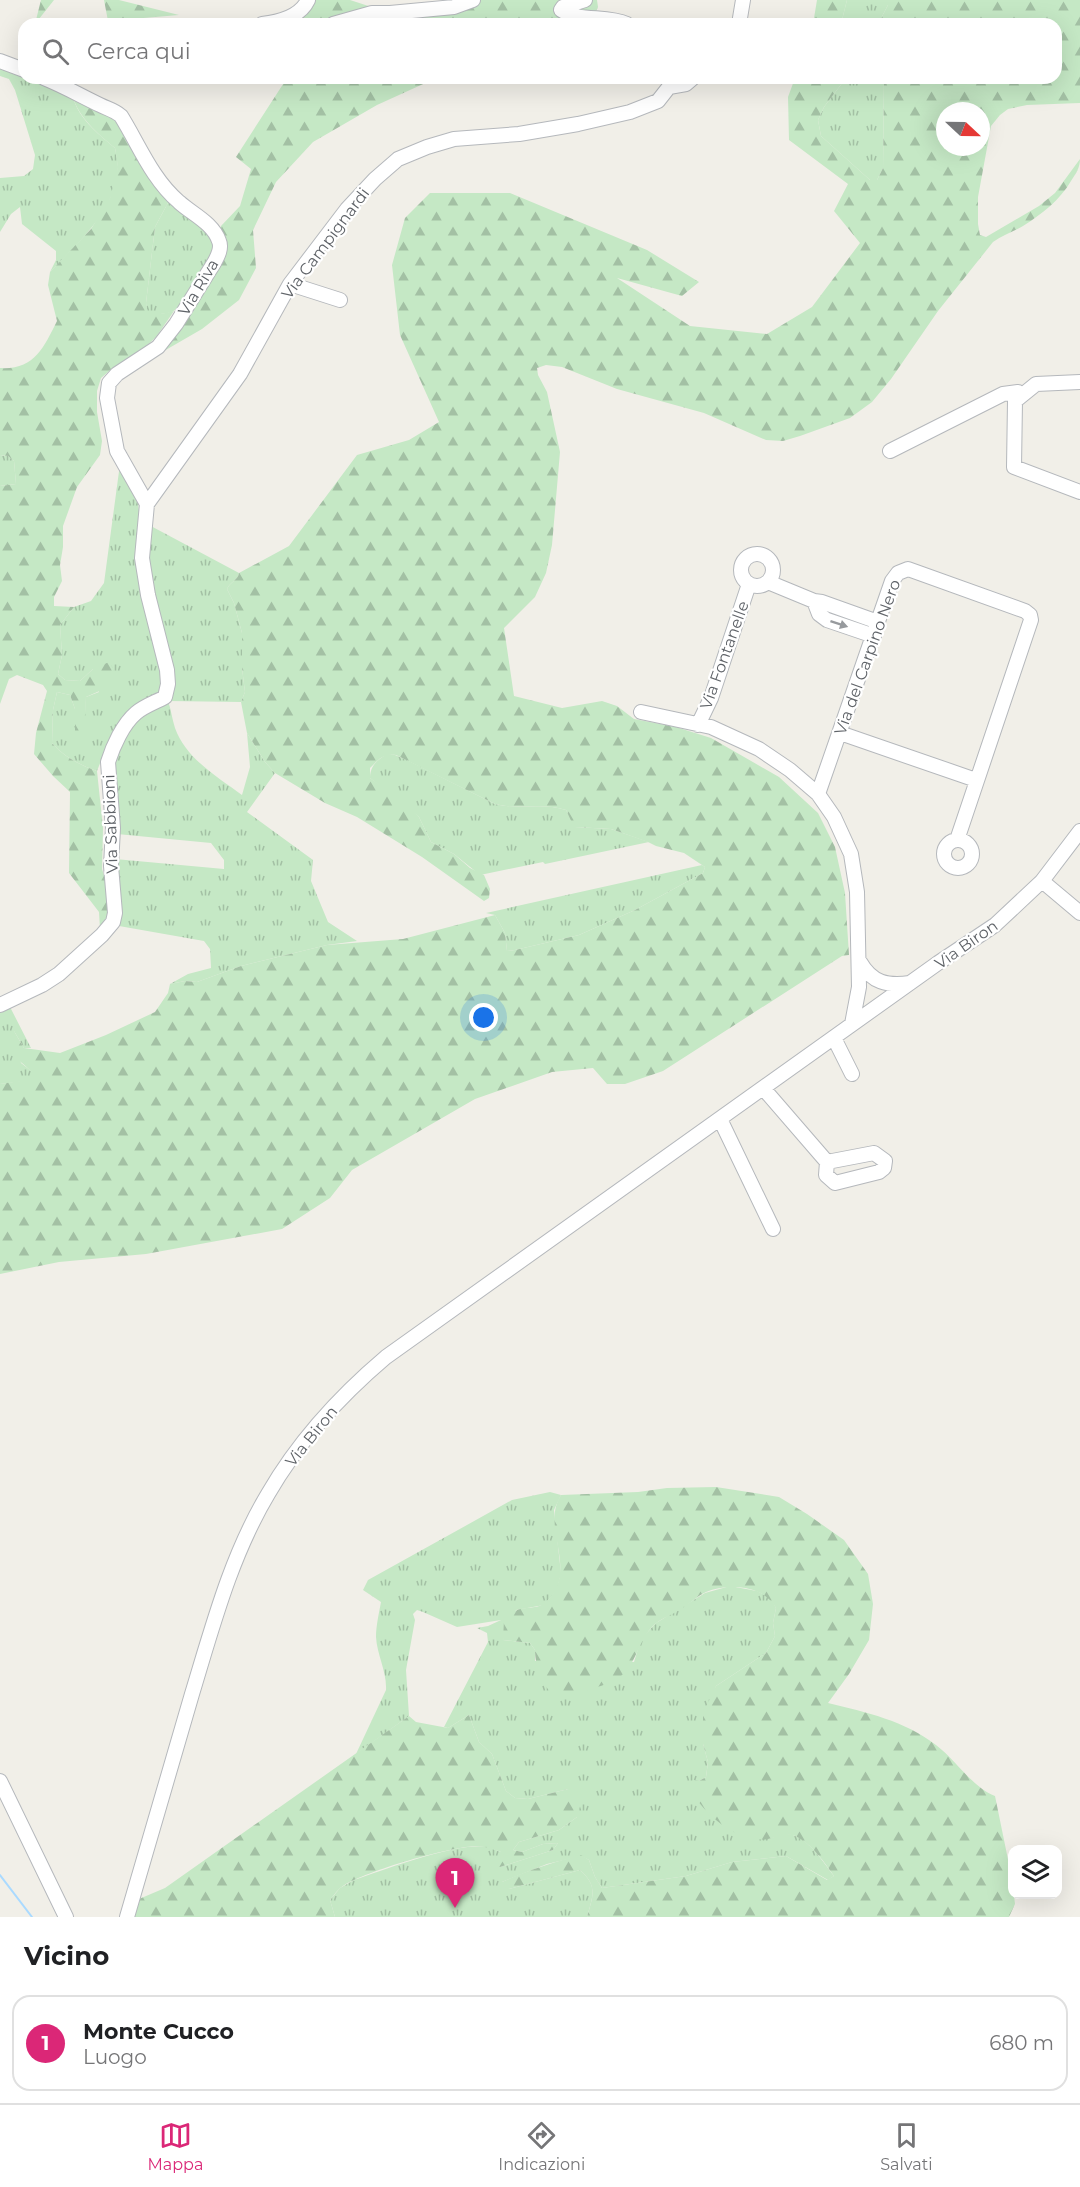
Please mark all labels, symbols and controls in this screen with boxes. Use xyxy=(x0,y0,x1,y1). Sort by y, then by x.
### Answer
search box xyxy=(18,18,1062,84)
icon: search xyxy=(39,35,72,68)
text: Cerca qui xyxy=(87,38,191,65)
north arrow xyxy=(936,102,990,156)
street label: Via Campignardi xyxy=(277,184,373,303)
street label: Via Riva xyxy=(174,256,223,319)
street label: Via del Carpino Nero xyxy=(831,577,904,737)
street label: Via Fontanelle xyxy=(696,598,753,712)
one-way arrow xyxy=(830,620,848,629)
street label: Via Sabbioni xyxy=(99,774,122,874)
street label: Via Biron xyxy=(931,916,1001,973)
your location xyxy=(469,1003,498,1032)
street label: Via Biron xyxy=(281,1402,342,1470)
map controls xyxy=(1008,1845,1062,1899)
button: layers xyxy=(1008,1845,1062,1899)
pin: 1 xyxy=(436,1858,474,1908)
text: Vicino xyxy=(24,1940,109,1972)
text: Monte Cucco xyxy=(83,2018,234,2045)
text: 1 xyxy=(42,2031,49,2055)
text: 680 m xyxy=(989,2031,1054,2055)
text: Luogo xyxy=(83,2045,147,2069)
tab: Mappa xyxy=(148,2119,203,2174)
tab: Indicazioni xyxy=(498,2119,585,2174)
tab: Salvati xyxy=(880,2119,932,2174)

